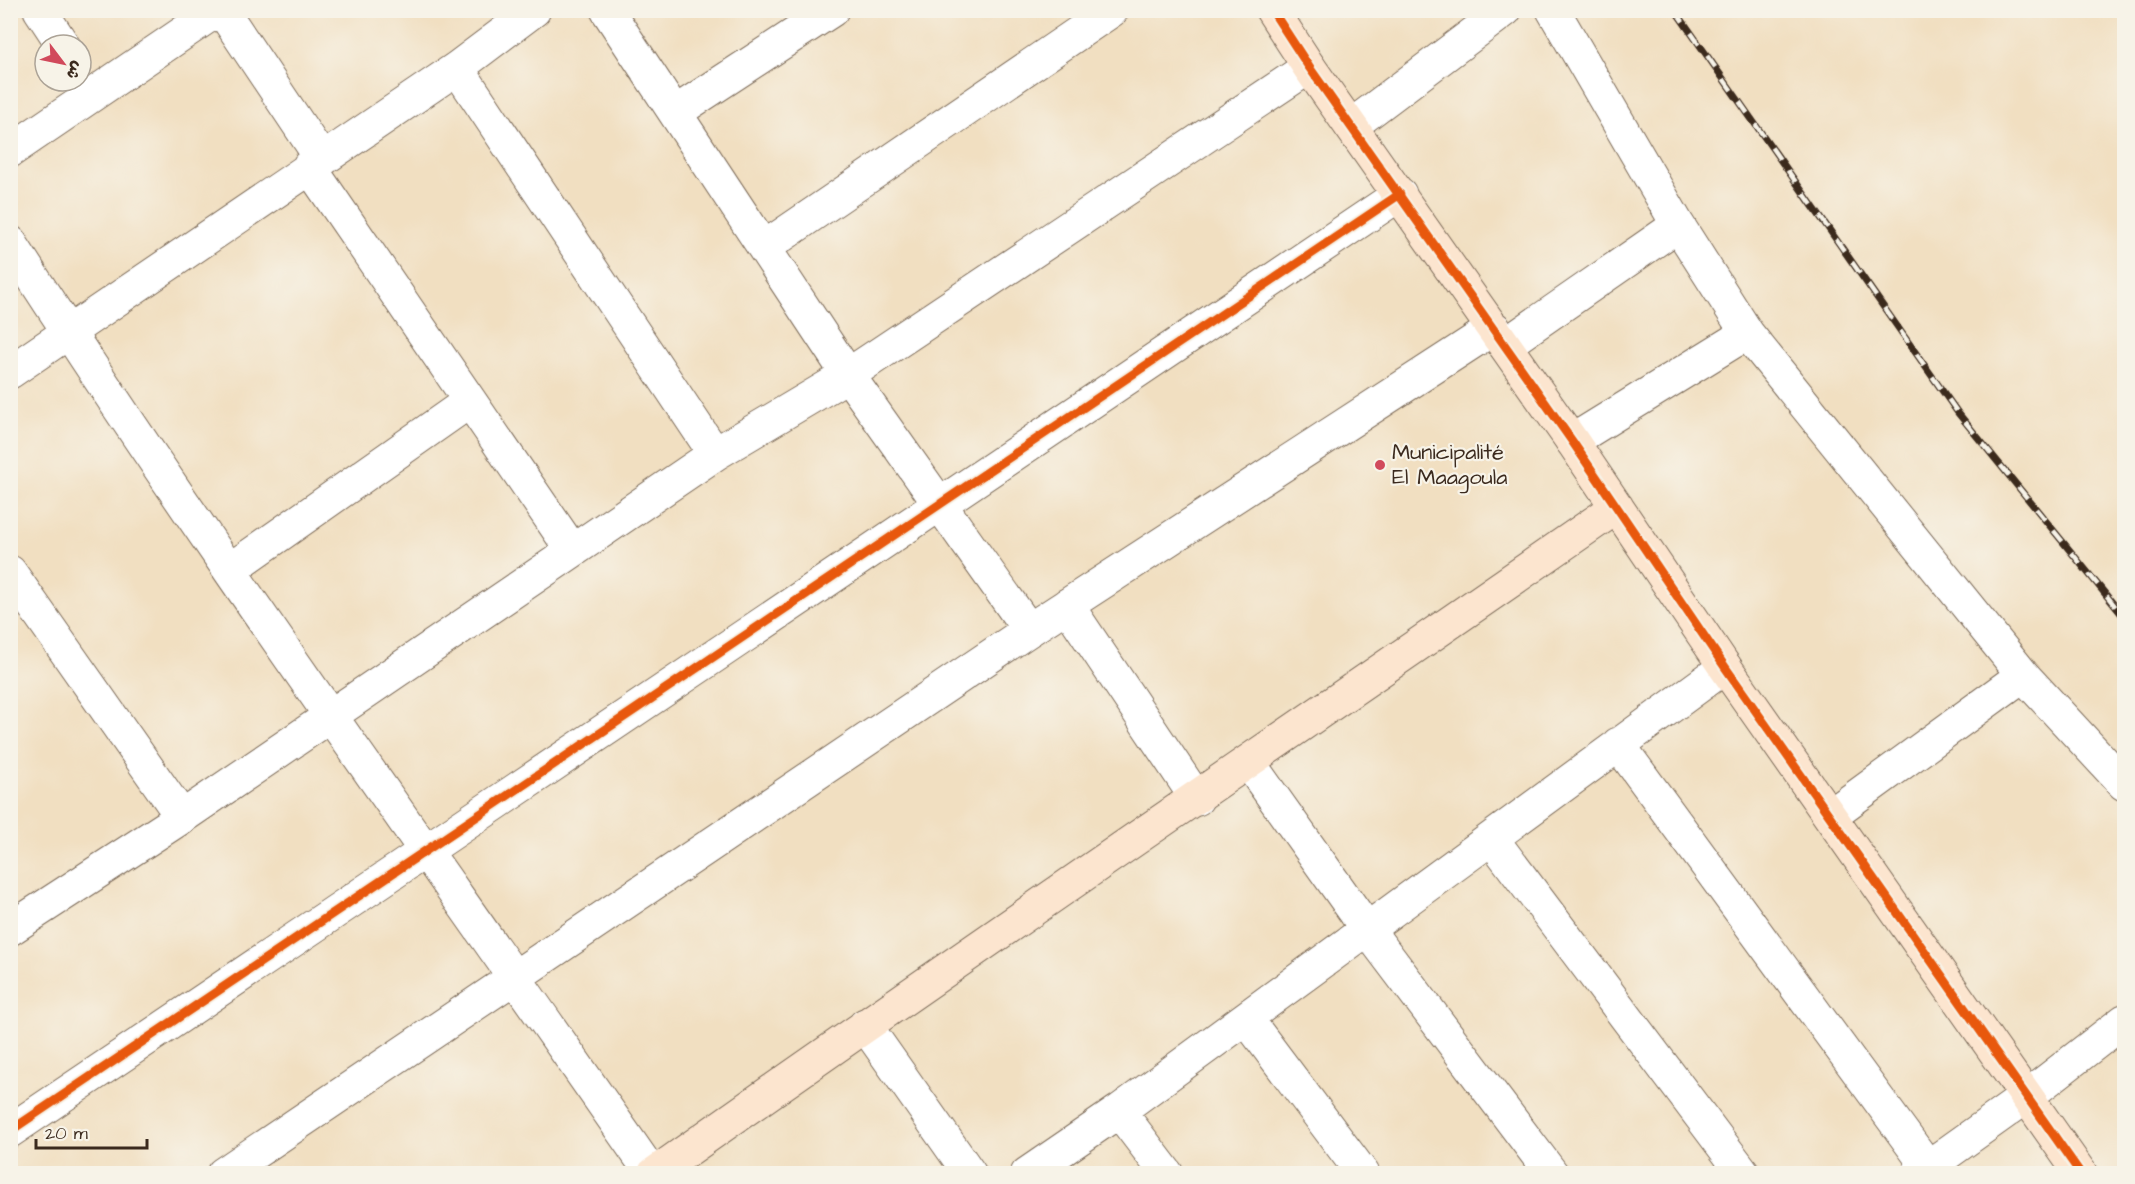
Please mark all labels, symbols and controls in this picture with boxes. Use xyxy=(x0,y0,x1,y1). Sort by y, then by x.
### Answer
north arrow xyxy=(33,33,93,93)
text: ش xyxy=(61,57,89,84)
place label: Municipalité El Maagoula xyxy=(1392,437,1507,494)
marker: Municipalité El Maagoula xyxy=(1373,458,1387,472)
scale bar xyxy=(36,1112,147,1150)
text: 20 m xyxy=(45,1121,88,1146)

